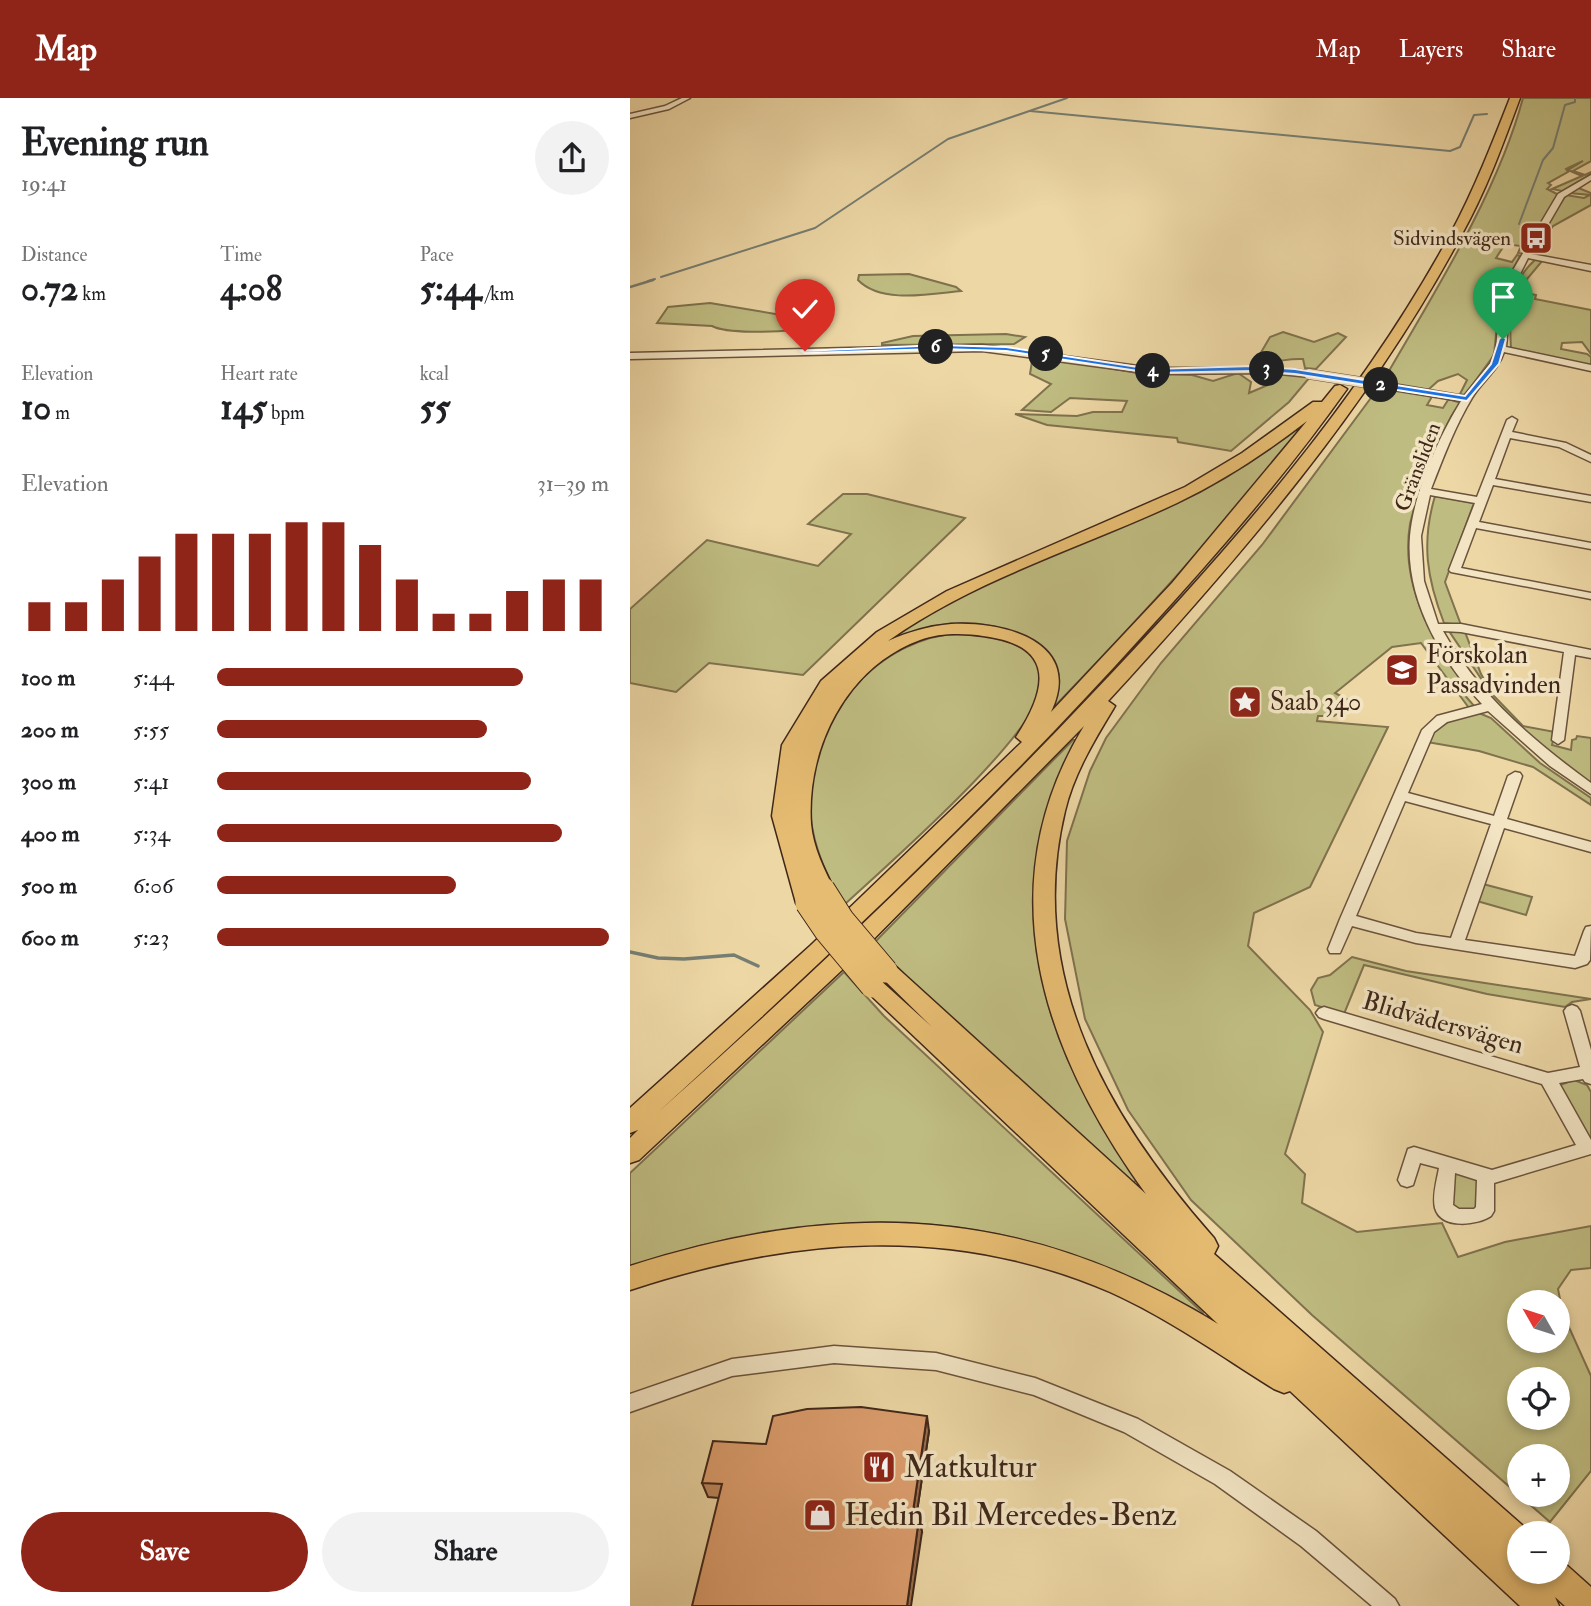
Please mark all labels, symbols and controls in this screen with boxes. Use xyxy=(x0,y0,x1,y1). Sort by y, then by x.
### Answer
text: Map xyxy=(35,29,97,70)
text: Map xyxy=(1316,34,1361,65)
text: Layers xyxy=(1399,34,1463,65)
text: Share xyxy=(1501,34,1556,65)
text: Evening run xyxy=(21,119,209,167)
button: share xyxy=(535,121,609,195)
text: 19:41 xyxy=(21,169,67,198)
bus stop icon: Sidvindsvägen xyxy=(1517,219,1555,257)
place label: Sidvindsvägen xyxy=(1393,225,1511,252)
text: Distance xyxy=(21,243,87,267)
text: Time xyxy=(220,243,262,267)
text: Pace xyxy=(420,243,454,267)
text: 0.72 xyxy=(21,267,78,311)
text: 4:08 xyxy=(220,267,282,311)
text: 5:44 xyxy=(420,267,481,311)
pin xyxy=(1473,267,1533,339)
icon: arrive xyxy=(1484,278,1522,316)
pin xyxy=(775,279,835,351)
text: km xyxy=(78,282,106,306)
text: /km xyxy=(481,282,514,306)
icon: check xyxy=(786,290,824,328)
pin: 6 xyxy=(918,330,954,364)
text: 6 xyxy=(931,334,940,358)
pin: 5 xyxy=(1028,336,1064,372)
text: 5 xyxy=(1041,341,1050,365)
pin: 3 xyxy=(1250,352,1284,386)
pin: 4 xyxy=(1135,354,1170,388)
text: 3 xyxy=(1263,356,1270,380)
text: 4 xyxy=(1147,358,1158,382)
text: Elevation xyxy=(21,362,93,386)
text: Heart rate xyxy=(220,362,298,386)
text: kcal xyxy=(420,362,449,386)
pin: 2 xyxy=(1364,368,1398,402)
text: 2 xyxy=(1376,372,1385,396)
text: 10 xyxy=(21,386,51,430)
text: 145 xyxy=(220,386,267,430)
text: 55 xyxy=(420,386,450,430)
text: m xyxy=(51,401,70,425)
text: bpm xyxy=(267,401,305,425)
street label: Gränsliden xyxy=(1389,419,1447,515)
text: Elevation xyxy=(21,469,109,498)
text: 31–39 m xyxy=(537,469,609,498)
place label: Förskolan Passadvinden xyxy=(1426,639,1561,701)
school or university icon: Förskolan Passadvinden xyxy=(1383,651,1421,689)
text: 100 m xyxy=(21,663,75,692)
text: 5:44 xyxy=(133,663,174,692)
place icon: Saab 340 xyxy=(1226,683,1264,721)
place label: Saab 340 xyxy=(1270,686,1361,718)
text: 200 m xyxy=(21,715,79,744)
text: 5:55 xyxy=(133,715,169,744)
text: 300 m xyxy=(21,767,76,796)
text: 5:41 xyxy=(133,767,169,796)
text: 400 m xyxy=(21,819,80,848)
text: 5:34 xyxy=(133,819,170,848)
text: 500 m xyxy=(21,871,77,900)
text: 6:06 xyxy=(133,871,174,900)
text: 600 m xyxy=(21,923,79,952)
text: 5:23 xyxy=(133,923,169,952)
street label: Blidvädersvägen xyxy=(1359,985,1527,1061)
north arrow xyxy=(1507,1290,1570,1353)
map controls xyxy=(1507,1290,1570,1584)
button: locate xyxy=(1507,1367,1570,1430)
button: + xyxy=(1507,1444,1570,1507)
place label: Matkultur xyxy=(904,1447,1037,1487)
restaurant icon: Matkultur xyxy=(860,1448,898,1486)
place label: Hedin Bil Mercedes-Benz xyxy=(844,1495,1177,1535)
shop icon: Hedin Bil Mercedes-Benz xyxy=(801,1496,839,1534)
button: Save xyxy=(21,1512,308,1592)
button: Share xyxy=(322,1512,609,1592)
button: − xyxy=(1507,1521,1570,1584)

